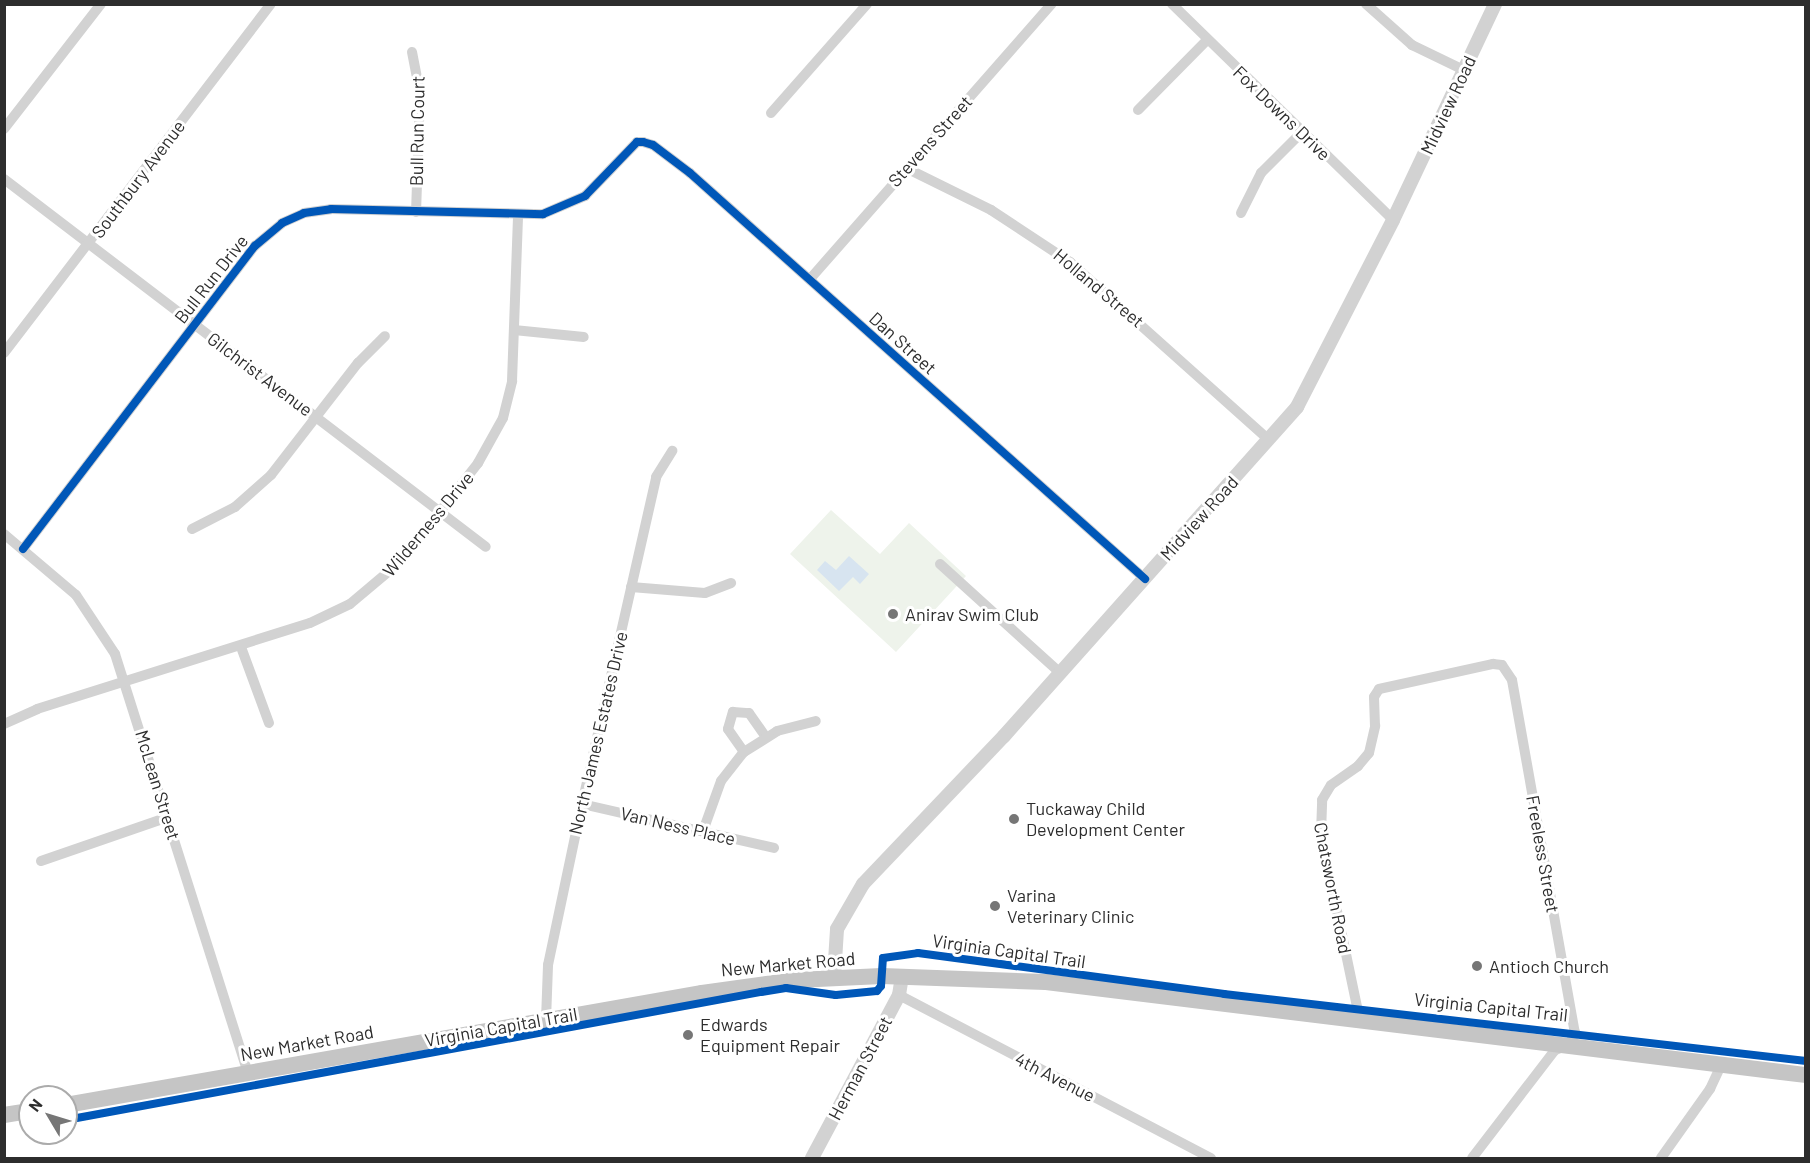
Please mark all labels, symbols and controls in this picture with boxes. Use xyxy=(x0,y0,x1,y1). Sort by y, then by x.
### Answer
street label: Midview Road xyxy=(1416,52,1480,158)
street label: Fox Downs Drive xyxy=(1229,61,1335,165)
street label: Bull Run Court xyxy=(405,76,429,186)
street label: Stevens Street xyxy=(883,91,977,191)
street label: Southbury Avenue xyxy=(87,116,189,242)
street label: Bull Run Drive xyxy=(170,230,252,328)
street label: Holland Street xyxy=(1049,244,1149,332)
street label: Dan Street xyxy=(865,307,941,379)
street label: Gilchrist Avenue xyxy=(203,327,317,421)
street label: Wilderness Drive xyxy=(378,467,478,581)
street label: Midview Road xyxy=(1155,471,1243,565)
place label: Anirav Swim Club xyxy=(905,603,1039,625)
marker: Anirav Swim Club xyxy=(886,607,900,621)
street label: North James Estates Drive xyxy=(564,629,632,837)
street label: McLean Street xyxy=(131,728,185,842)
street label: Freeless Street xyxy=(1522,794,1564,914)
place label: Tuckaway Child Development Center xyxy=(1026,798,1185,840)
street label: Van Ness Place xyxy=(618,802,738,850)
marker: Tuckaway Child Development Center xyxy=(1007,812,1021,826)
street label: Chatsworth Road xyxy=(1310,820,1356,956)
place label: Varina Veterinary Clinic xyxy=(1007,885,1134,928)
marker: Varina Veterinary Clinic xyxy=(988,899,1002,913)
street label: Virginia Capital Trail xyxy=(931,930,1087,972)
street label: New Market Road xyxy=(720,947,856,981)
place label: Antioch Church xyxy=(1489,955,1609,977)
marker: Antioch Church xyxy=(1470,959,1484,973)
street label: Virginia Capital Trail xyxy=(1413,988,1569,1026)
street label: Virginia Capital Trail xyxy=(423,1003,579,1051)
street label: Herman Street xyxy=(824,1012,896,1124)
place label: Edwards Equipment Repair xyxy=(700,1014,840,1056)
street label: New Market Road xyxy=(239,1021,375,1065)
marker: Edwards Equipment Repair xyxy=(681,1028,695,1042)
street label: 4th Avenue xyxy=(1011,1048,1099,1106)
north arrow xyxy=(18,1085,78,1145)
text: N xyxy=(24,1095,46,1115)

